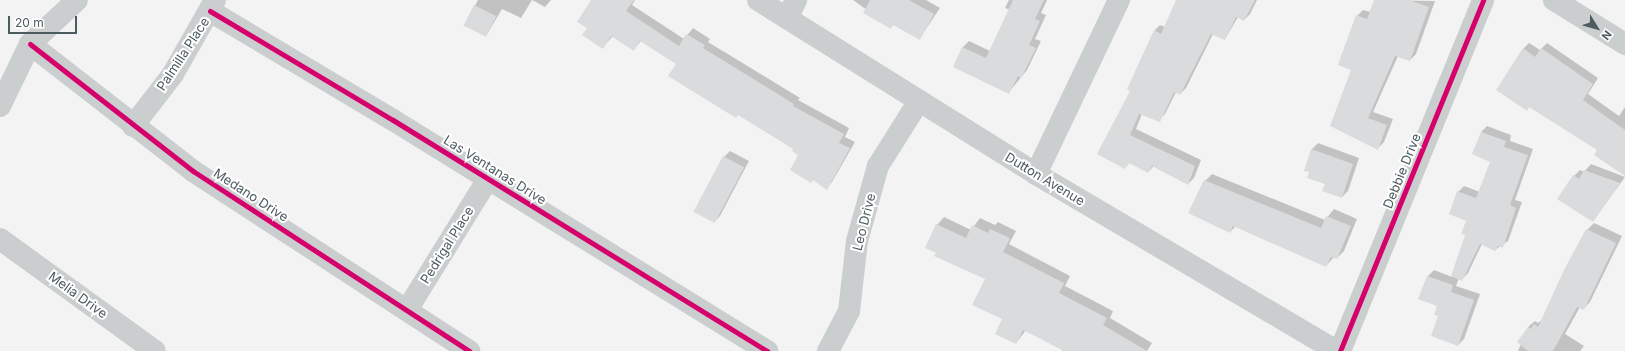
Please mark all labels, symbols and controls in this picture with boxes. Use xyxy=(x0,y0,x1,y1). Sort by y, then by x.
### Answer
scale bar xyxy=(10,8,79,34)
north arrow xyxy=(1577,8,1617,48)
street label: Palmilla Place xyxy=(154,14,212,94)
text: 20 m xyxy=(15,15,44,30)
text: N xyxy=(1598,28,1615,43)
street label: Debbie Drive xyxy=(1380,131,1424,211)
street label: Las Ventanas Drive xyxy=(441,132,549,208)
street label: Dutton Avenue xyxy=(1002,149,1088,209)
street label: Medano Drive xyxy=(211,165,291,225)
street label: Leo Drive xyxy=(849,192,879,252)
street label: Pedrigal Place xyxy=(417,204,477,286)
street label: Melia Drive xyxy=(46,268,110,322)

